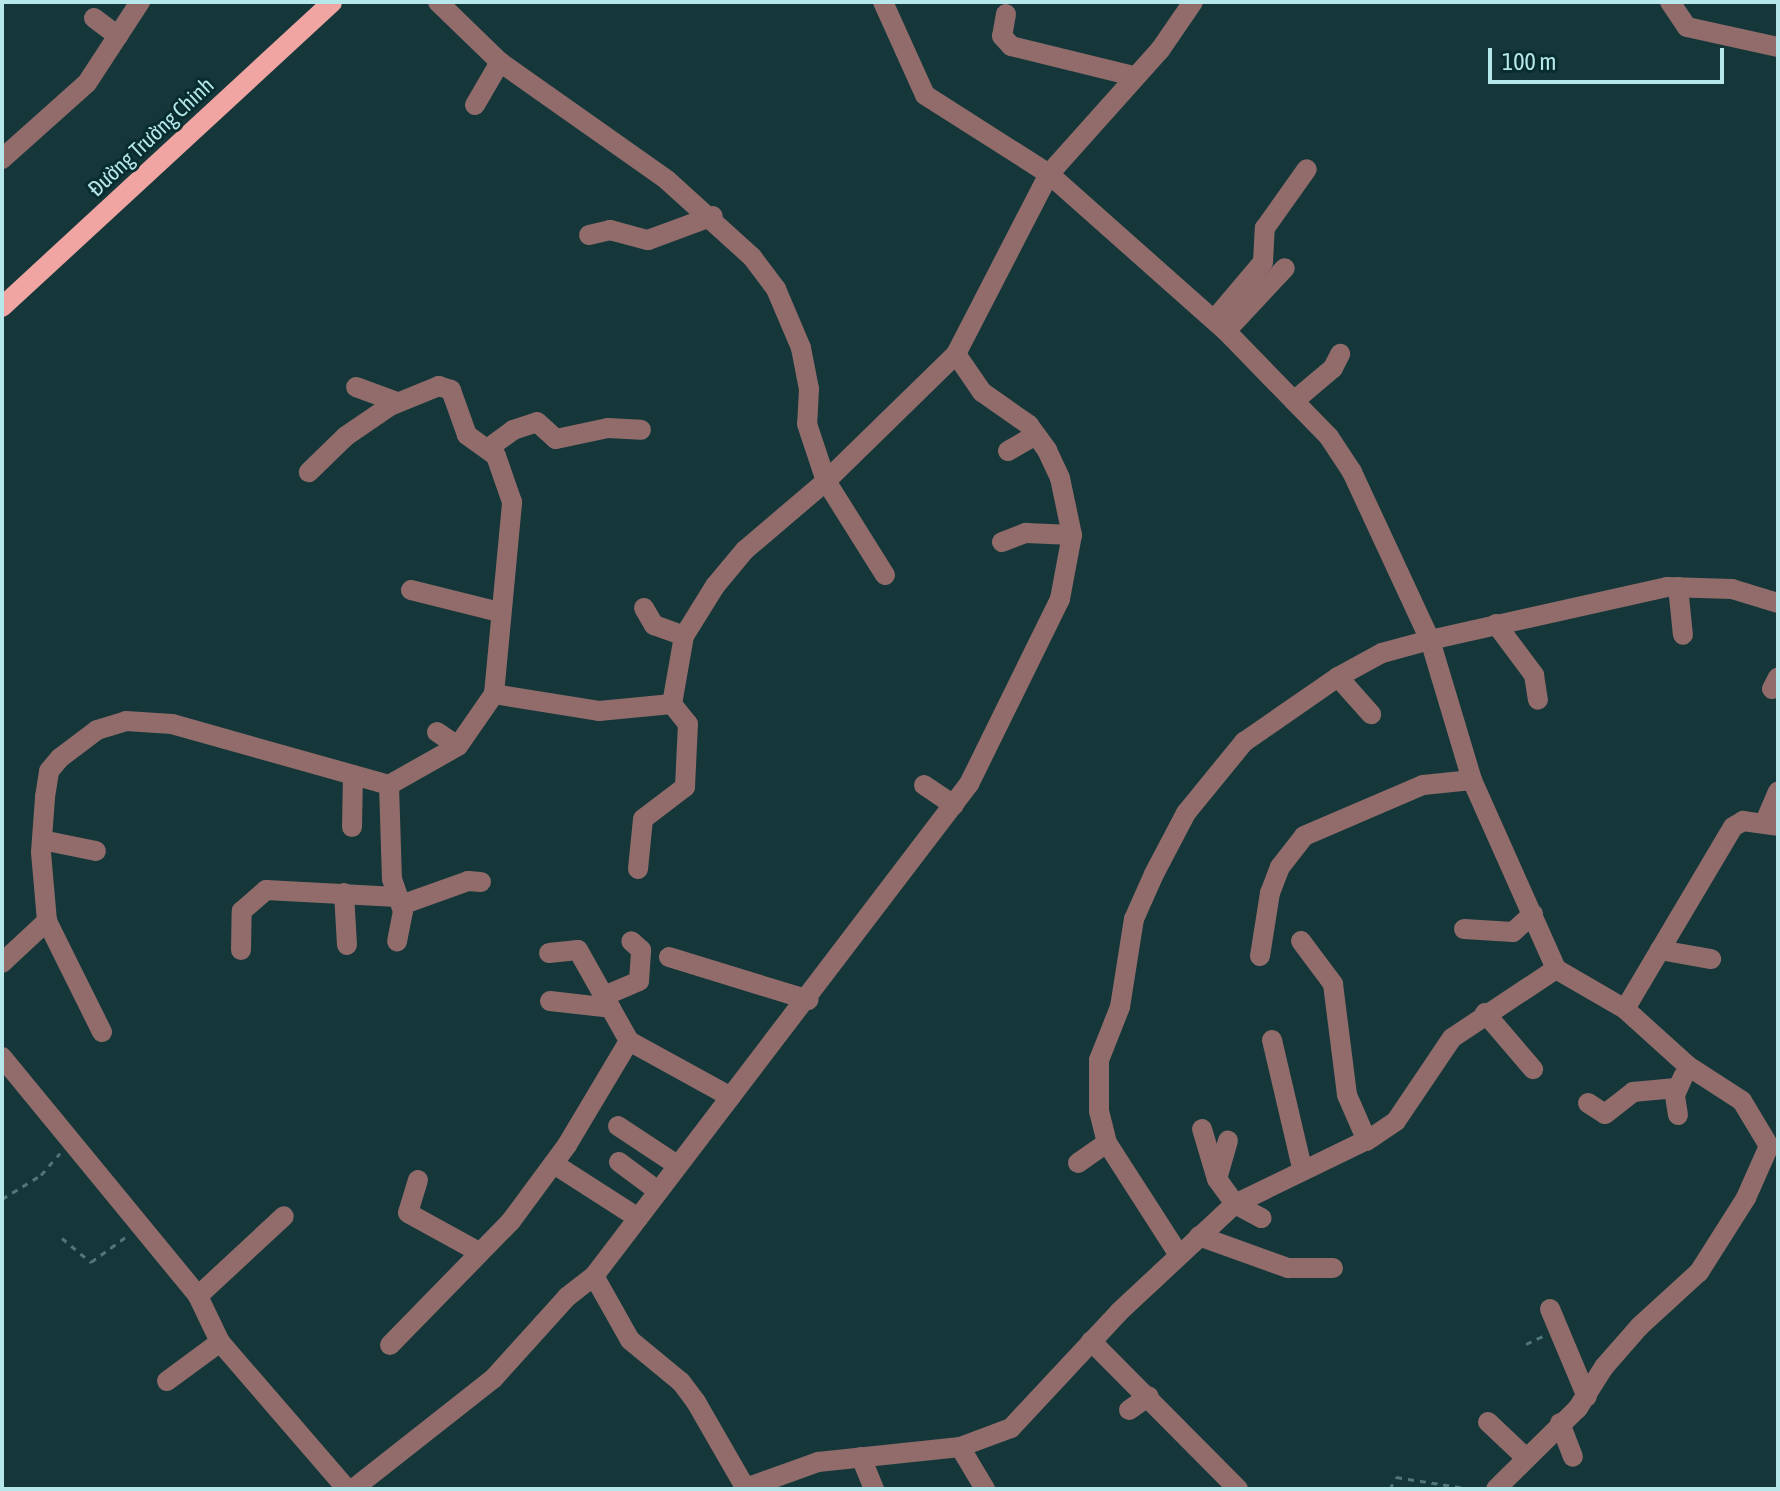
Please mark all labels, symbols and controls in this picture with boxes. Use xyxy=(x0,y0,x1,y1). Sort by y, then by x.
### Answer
scale bar xyxy=(1492,32,1728,82)
text: 100 m xyxy=(1502,48,1556,75)
street label: Đường Trường Chinh xyxy=(83,72,219,202)

